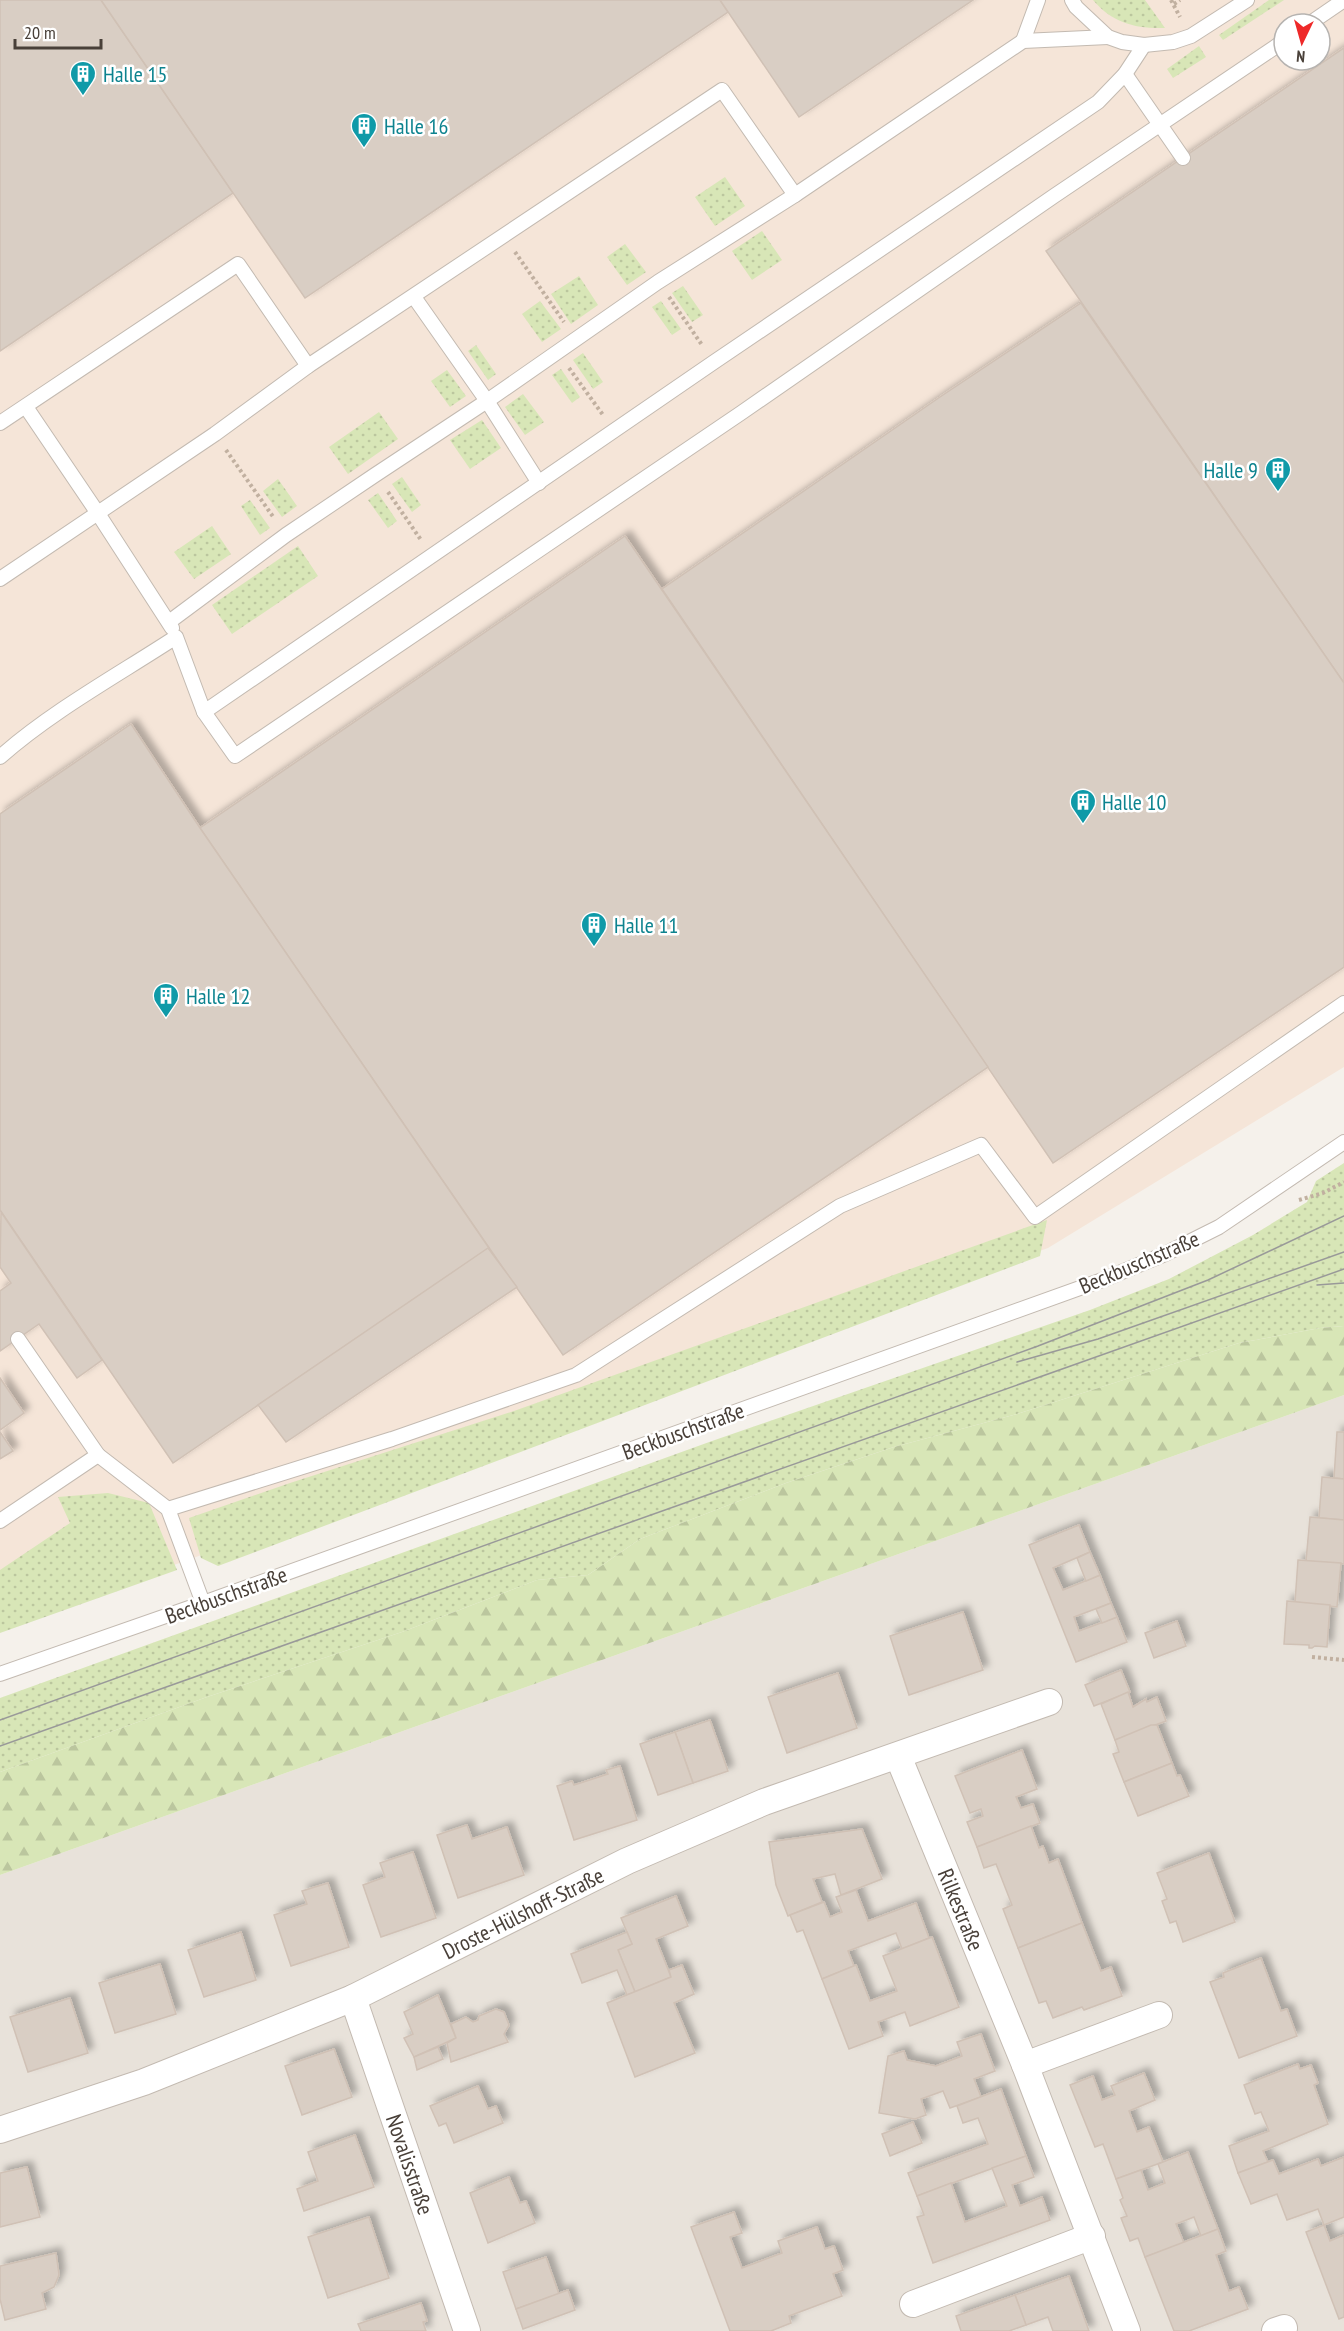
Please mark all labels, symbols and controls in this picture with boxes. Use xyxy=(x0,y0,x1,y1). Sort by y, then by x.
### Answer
scale bar xyxy=(15,12,100,50)
north arrow xyxy=(1272,12,1332,72)
text: 20 m xyxy=(24,21,56,44)
text: N xyxy=(1296,47,1306,67)
building icon: Halle 15 xyxy=(68,59,98,97)
place label: Halle 15 xyxy=(103,60,167,88)
building icon: Halle 16 xyxy=(349,111,379,149)
place label: Halle 16 xyxy=(384,112,448,140)
building icon: Halle 9 xyxy=(1263,455,1293,493)
place label: Halle 9 xyxy=(1204,456,1258,484)
building icon: Halle 10 xyxy=(1068,787,1098,825)
place label: Halle 10 xyxy=(1102,788,1166,816)
building icon: Halle 11 xyxy=(579,910,609,948)
place label: Halle 11 xyxy=(614,911,678,939)
building icon: Halle 12 xyxy=(151,981,181,1019)
place label: Halle 12 xyxy=(186,982,250,1010)
street label: Beckbuschstraße xyxy=(1075,1224,1203,1300)
street label: Beckbuschstraße xyxy=(618,1396,748,1466)
street label: Beckbuschstraße xyxy=(161,1560,291,1630)
street label: Droste-Hülshoff-Straße xyxy=(438,1861,608,1965)
street label: Rilkestraße xyxy=(932,1864,990,1955)
street label: Novalisstraße xyxy=(380,2111,440,2218)

